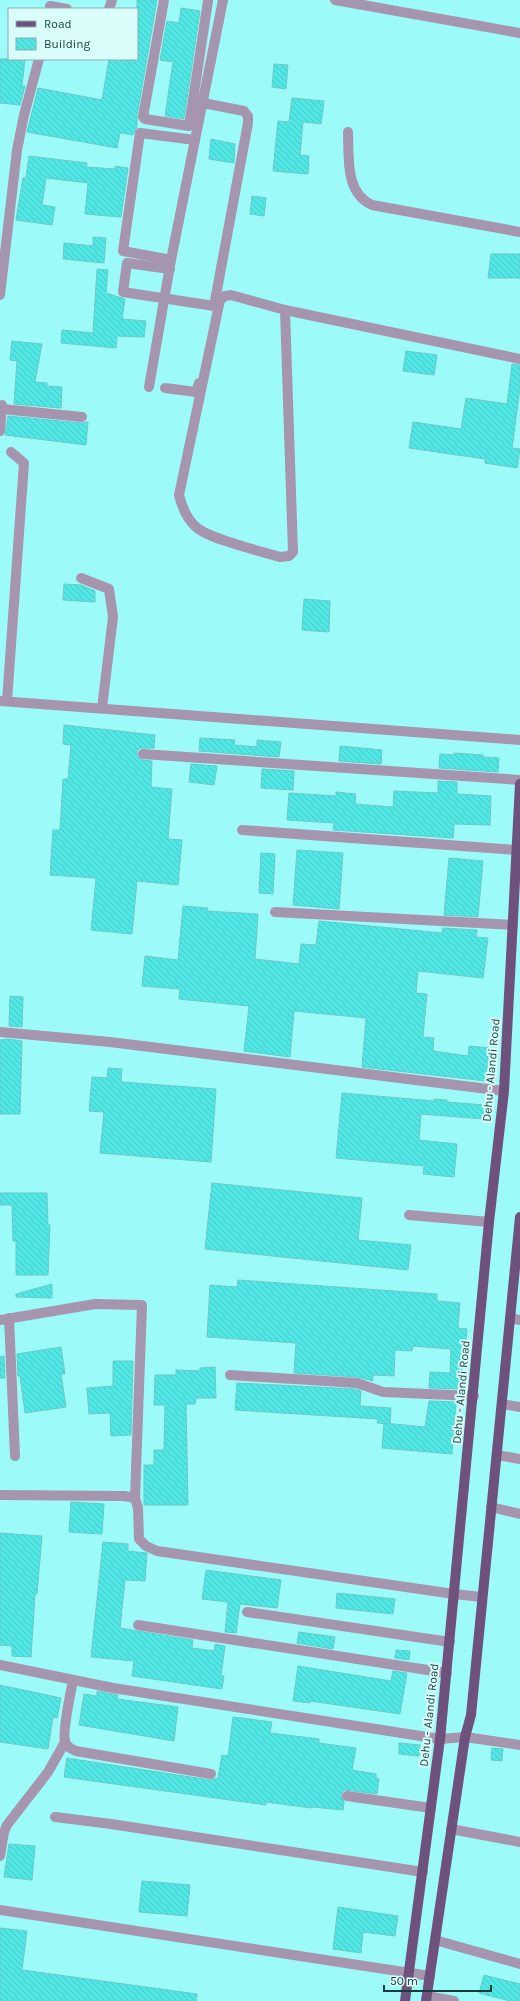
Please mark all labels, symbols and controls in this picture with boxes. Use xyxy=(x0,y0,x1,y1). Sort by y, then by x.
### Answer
legend xyxy=(8,8,138,60)
text: Road xyxy=(44,17,72,31)
text: Building xyxy=(44,37,91,51)
street label: Dehu - Alandi Road xyxy=(480,1018,502,1122)
street label: Dehu - Alandi Road xyxy=(450,1340,472,1444)
street label: Dehu - Alandi Road xyxy=(417,1663,441,1767)
scale bar xyxy=(384,1967,491,1993)
text: 50 m xyxy=(390,1974,418,1988)

